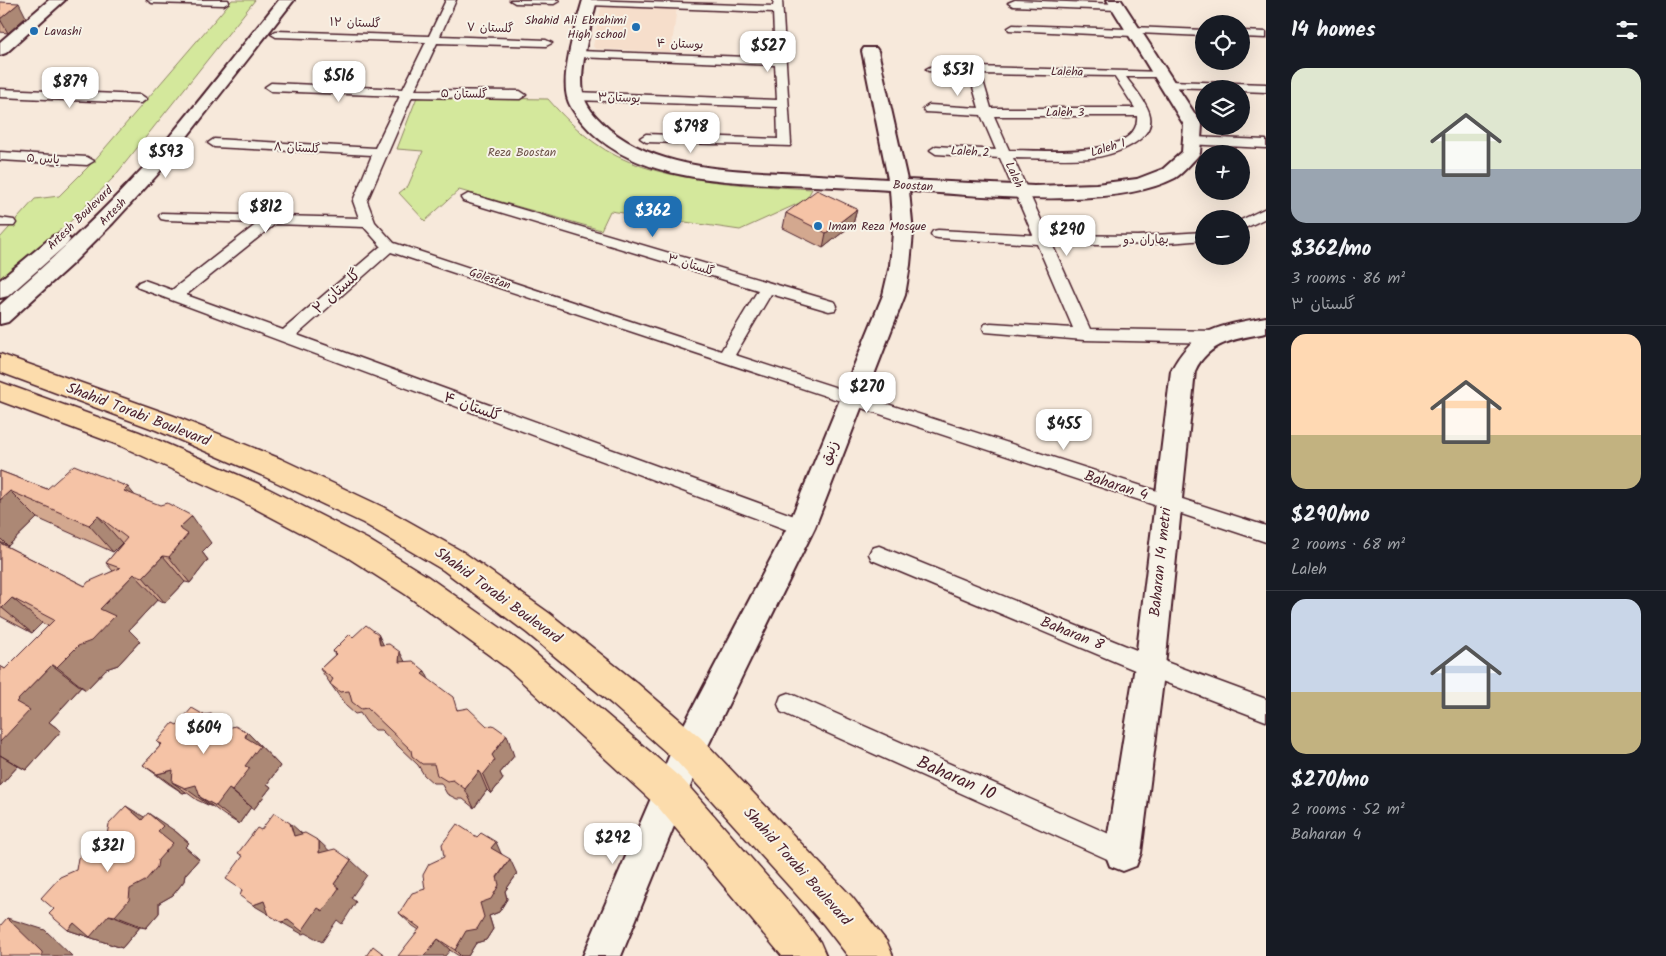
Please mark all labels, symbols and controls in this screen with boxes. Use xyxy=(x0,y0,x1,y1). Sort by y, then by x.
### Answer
place label: Shahid Ali Ebrahimi High school xyxy=(525,11,627,44)
street label: گلستان ۱۲ xyxy=(329,13,381,33)
text: 14 homes xyxy=(1291,14,1376,47)
map controls xyxy=(1195,15,1250,265)
button: locate xyxy=(1195,15,1250,70)
icon: filters xyxy=(1613,16,1641,44)
street label: گلستان ۷ xyxy=(466,18,514,38)
marker: Shahid Ali Ebrahimi High school xyxy=(630,21,642,33)
place label: Lavashi xyxy=(44,22,82,41)
marker: Lavashi xyxy=(28,25,40,37)
pin: $527 xyxy=(738,30,798,73)
street label: بوستان ۴ xyxy=(656,34,704,54)
text: $527 xyxy=(751,34,785,59)
pin: $531 xyxy=(928,54,988,97)
text: $531 xyxy=(942,58,974,83)
pin: $516 xyxy=(309,61,369,103)
street label: Laleha xyxy=(1051,62,1084,82)
text: $516 xyxy=(323,64,355,89)
pin: $879 xyxy=(40,66,100,109)
text: $879 xyxy=(53,70,87,95)
button: layers xyxy=(1195,80,1250,135)
street label: گلستان ۵ xyxy=(440,84,488,104)
street label: بوستان۳ xyxy=(597,88,641,108)
icon: home xyxy=(1421,100,1511,190)
street label: Laleh 3 xyxy=(1046,103,1084,122)
pin: $798 xyxy=(661,112,721,154)
text: $798 xyxy=(674,115,708,140)
street label: Laleh 1 xyxy=(1088,134,1128,162)
pin: $593 xyxy=(136,136,196,179)
street label: گلستان ۸ xyxy=(273,137,321,159)
text: $593 xyxy=(149,140,183,165)
street label: Laleh 2 xyxy=(950,141,990,163)
park label: Reza Boostan xyxy=(488,143,556,162)
button: + xyxy=(1195,145,1250,200)
street label: یاس ۵ xyxy=(26,149,60,169)
street label: Laleh xyxy=(1000,159,1028,191)
street label: Boostan xyxy=(892,175,934,197)
street label: Artesh Boulevard xyxy=(43,181,118,255)
pin: $812 xyxy=(236,192,296,234)
street label: Artesh xyxy=(95,194,131,230)
text: $812 xyxy=(249,195,283,220)
pin: $362 xyxy=(623,196,683,238)
text: $362 xyxy=(635,199,671,224)
button: − xyxy=(1195,210,1250,265)
pin: $290 xyxy=(1037,214,1097,257)
place label: Imam Reza Mosque xyxy=(828,217,927,236)
text: $290 xyxy=(1049,218,1085,243)
marker: Imam Reza Mosque xyxy=(812,220,824,232)
street label: بهاران دو xyxy=(1122,230,1169,250)
text: $362/mo xyxy=(1291,233,1371,266)
street label: گلستان ۳ xyxy=(665,249,717,281)
street label: Golestan xyxy=(467,263,513,295)
street label: گلستان ۲ xyxy=(307,264,367,320)
text: 3 rooms · 86 m² xyxy=(1291,266,1405,291)
text: گلستان ۳ xyxy=(1291,292,1355,317)
icon: home xyxy=(1421,367,1511,457)
pin: $270 xyxy=(837,372,897,414)
text: $270 xyxy=(850,375,884,400)
street label: Shahid Torabi Boulevard xyxy=(63,377,214,454)
street label: گلستان ۴ xyxy=(440,386,504,428)
pin: $455 xyxy=(1034,408,1094,451)
text: $455 xyxy=(1047,412,1081,437)
street label: زنبق xyxy=(814,437,846,469)
street label: Baharan 4 xyxy=(1081,464,1151,508)
text: $290/mo xyxy=(1291,499,1370,532)
street label: Baharan 14 metri xyxy=(1143,505,1179,618)
text: 2 rooms · 68 m² xyxy=(1291,532,1405,557)
street label: Shahid Torabi Boulevard xyxy=(429,542,567,651)
text: Laleh xyxy=(1291,557,1327,582)
street label: Baharan 8 xyxy=(1037,610,1108,658)
icon: home xyxy=(1421,632,1511,722)
pin: $604 xyxy=(174,712,234,755)
text: $604 xyxy=(186,716,222,741)
street label: Baharan 10 xyxy=(912,749,1000,809)
text: $270/mo xyxy=(1291,764,1369,797)
text: 2 rooms · 52 m² xyxy=(1291,797,1405,822)
street label: Shahid Torabi Boulevard xyxy=(737,802,857,932)
pin: $292 xyxy=(583,822,643,865)
text: Baharan 4 xyxy=(1291,822,1361,847)
text: $292 xyxy=(595,826,631,851)
pin: $321 xyxy=(78,830,138,873)
text: $321 xyxy=(92,834,124,859)

